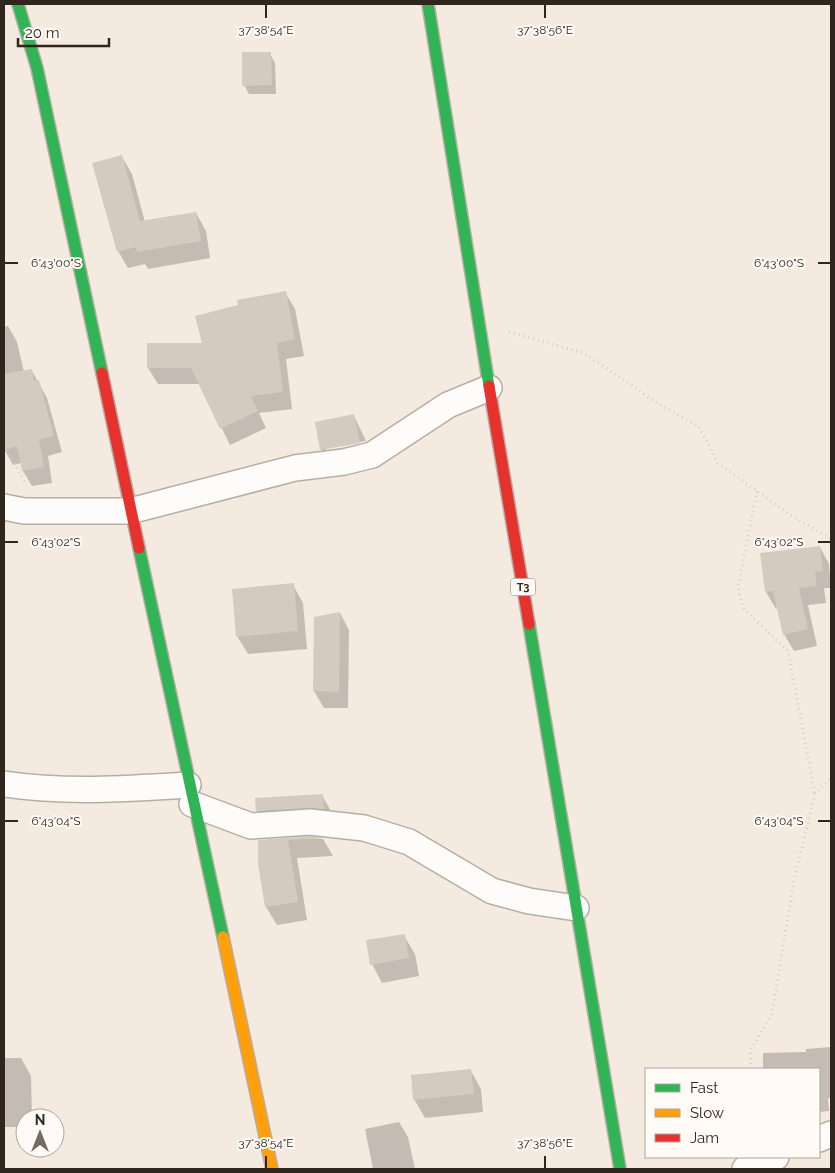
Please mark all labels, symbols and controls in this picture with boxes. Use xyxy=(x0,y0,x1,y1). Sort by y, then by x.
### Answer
scale bar xyxy=(18,15,109,47)
text: 37°38'54"E xyxy=(238,23,294,37)
text: 37°38'56"E xyxy=(517,23,573,37)
text: 20 m xyxy=(25,24,60,42)
text: 6°43'00"S xyxy=(31,256,81,270)
text: 6°43'00"S xyxy=(754,256,804,270)
text: 6°43'02"S xyxy=(32,535,80,549)
text: 6°43'02"S xyxy=(755,535,803,549)
road number: T3 xyxy=(510,578,536,596)
text: 6°43'04"S xyxy=(31,814,81,828)
text: 6°43'04"S xyxy=(754,814,804,828)
legend xyxy=(645,1068,820,1158)
text: Fast xyxy=(690,1079,718,1097)
text: Slow xyxy=(690,1104,724,1122)
north arrow xyxy=(15,1108,65,1158)
text: N xyxy=(35,1112,45,1128)
text: Jam xyxy=(690,1129,719,1147)
text: 37°38'54"E xyxy=(238,1136,294,1150)
text: 37°38'56"E xyxy=(517,1136,573,1150)

